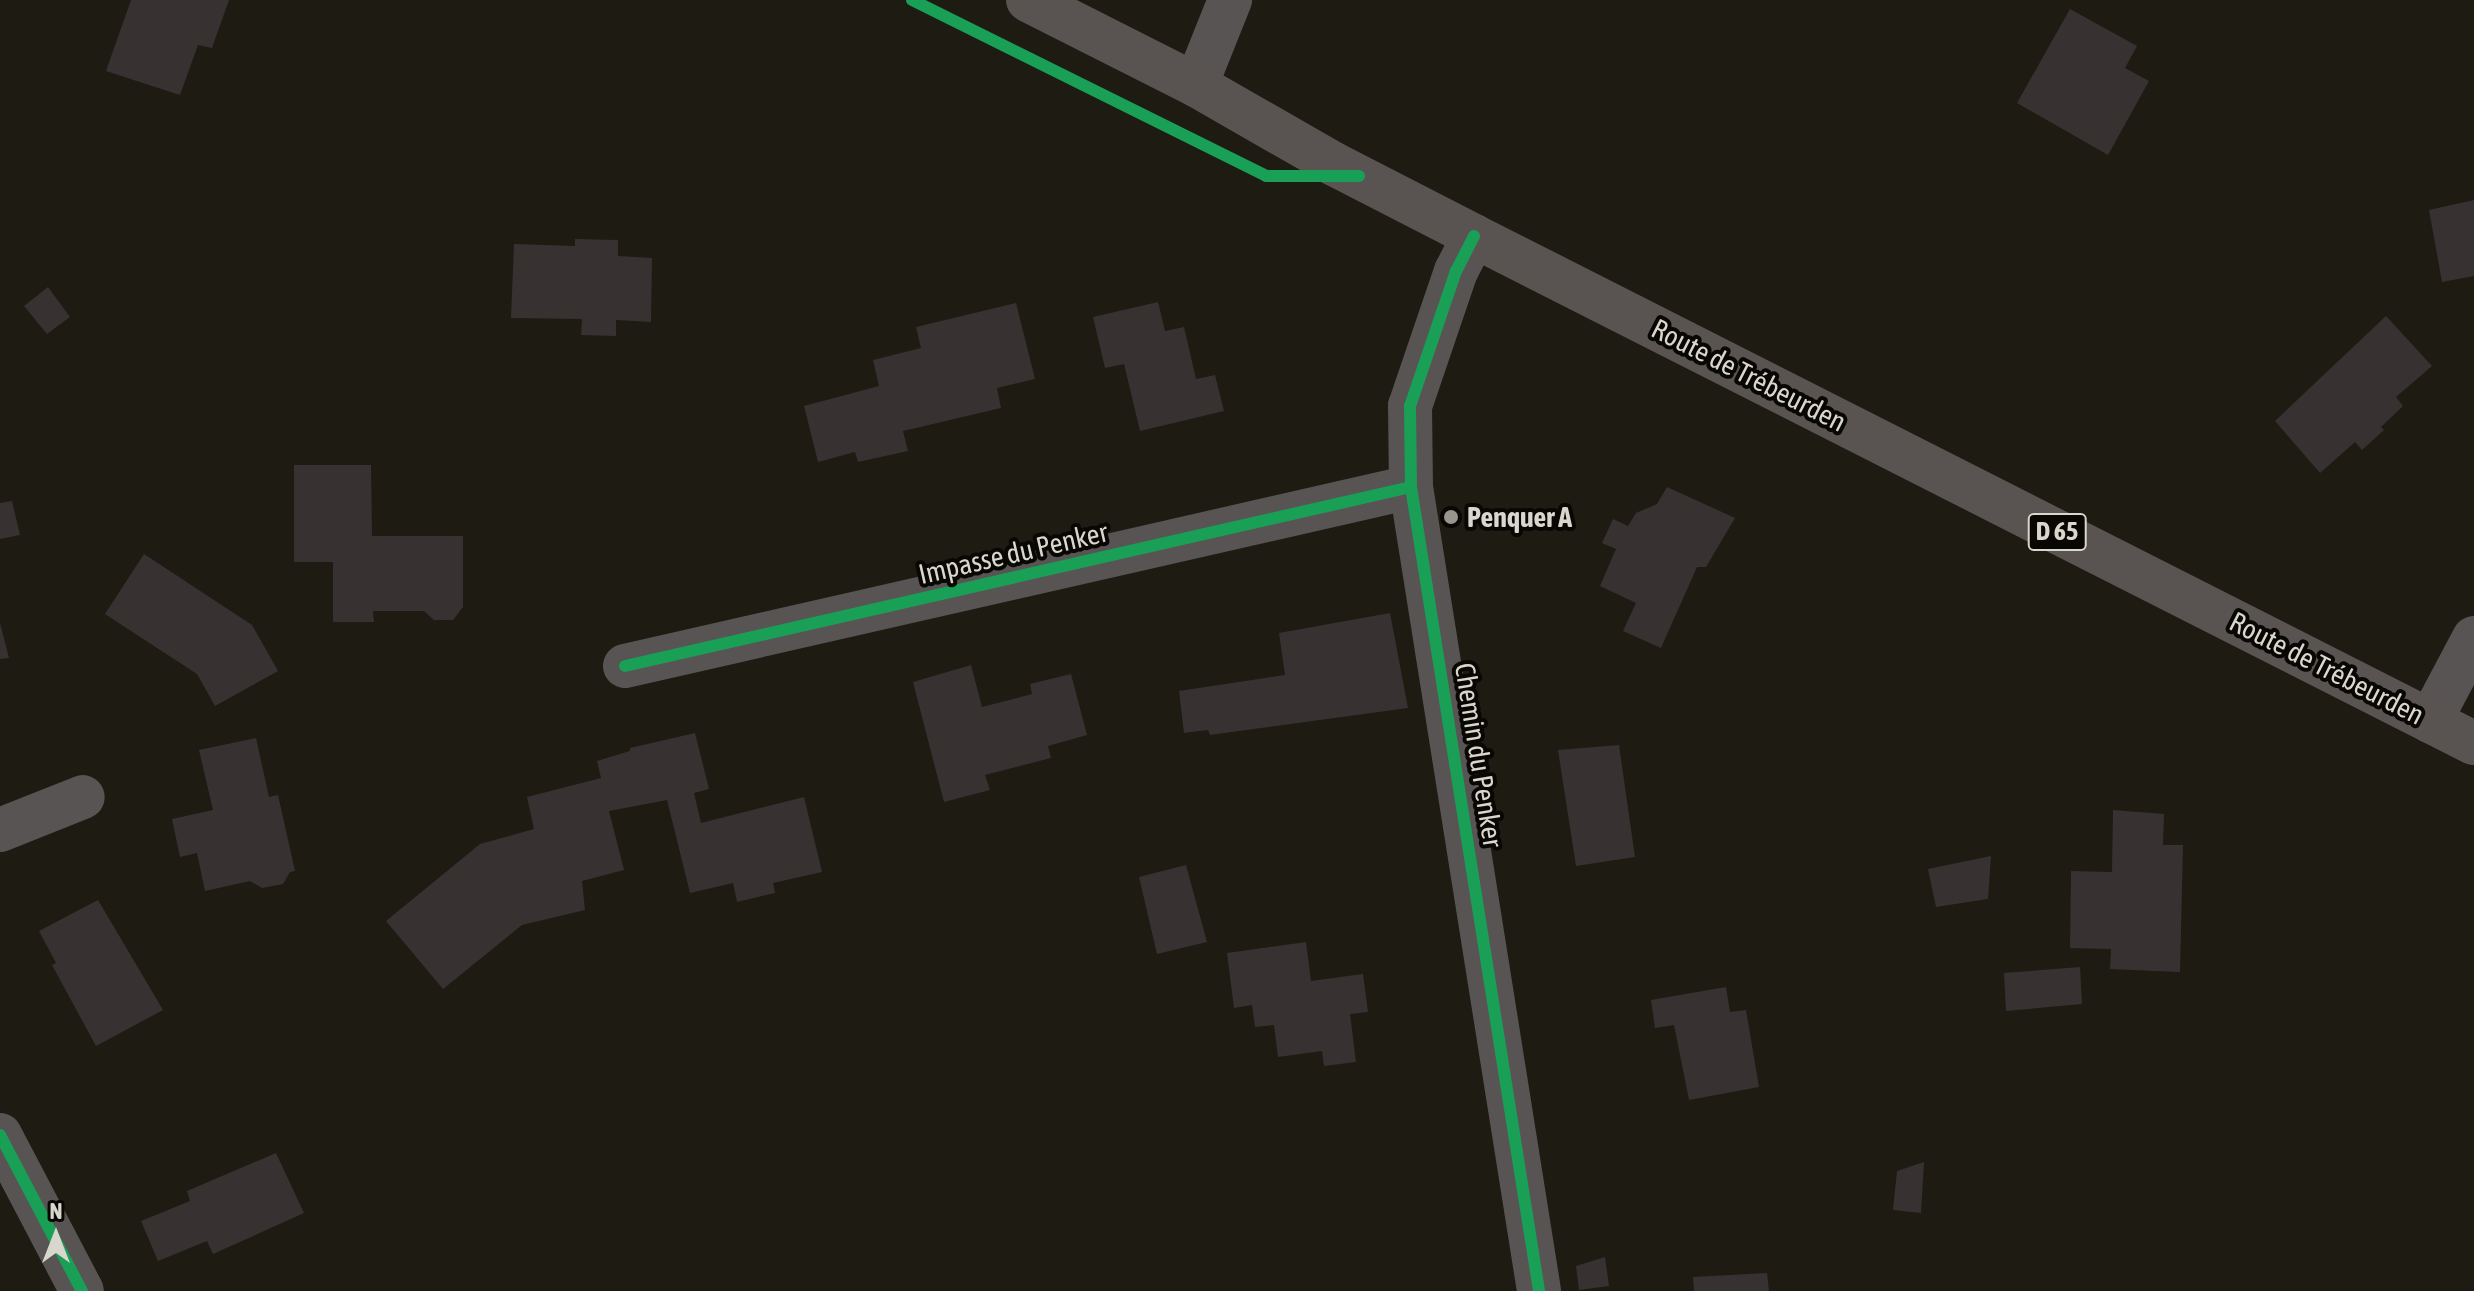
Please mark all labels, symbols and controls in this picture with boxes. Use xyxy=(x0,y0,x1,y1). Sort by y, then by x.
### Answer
street label: Route de Trébeurden xyxy=(1646,312,1852,438)
place label: Penquer A xyxy=(1467,500,1572,534)
marker: Penquer A xyxy=(1442,508,1460,526)
road number: D 65 xyxy=(2027,510,2087,554)
street label: Impasse du Penker xyxy=(915,515,1111,591)
street label: Route de Trébeurden xyxy=(2224,605,2430,731)
street label: Chemin du Penker xyxy=(1448,661,1510,849)
north arrow xyxy=(16,1195,96,1275)
text: N xyxy=(50,1198,62,1224)

